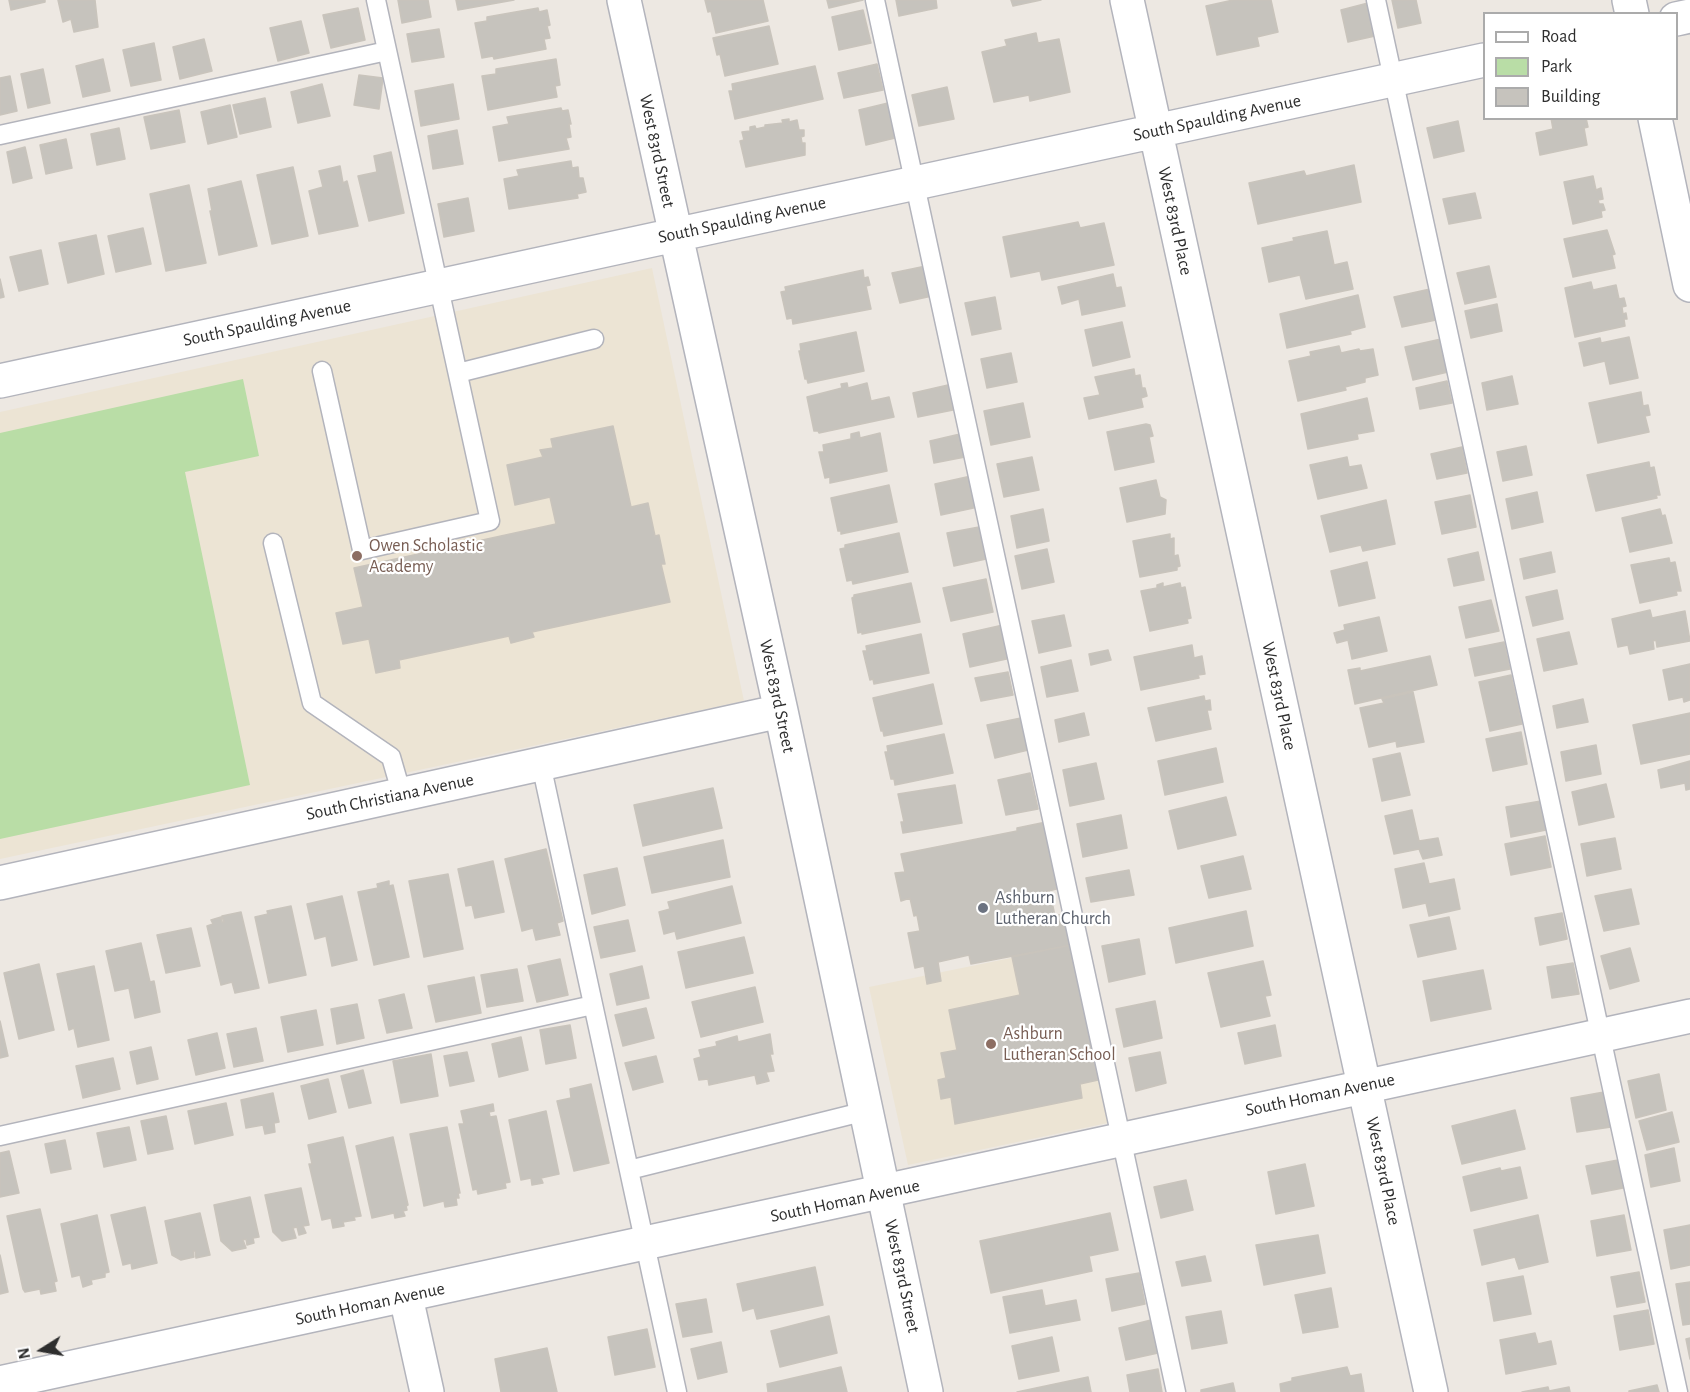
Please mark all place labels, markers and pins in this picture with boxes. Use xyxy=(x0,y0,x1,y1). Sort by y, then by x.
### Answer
place label: Owen Scholastic Academy xyxy=(369,535,483,578)
marker: Owen Scholastic Academy xyxy=(350,549,364,563)
place label: Ashburn Lutheran Church xyxy=(995,887,1111,930)
marker: Ashburn Lutheran Church xyxy=(976,901,990,915)
place label: Ashburn Lutheran School xyxy=(1003,1023,1116,1066)
marker: Ashburn Lutheran School xyxy=(984,1037,998,1051)

